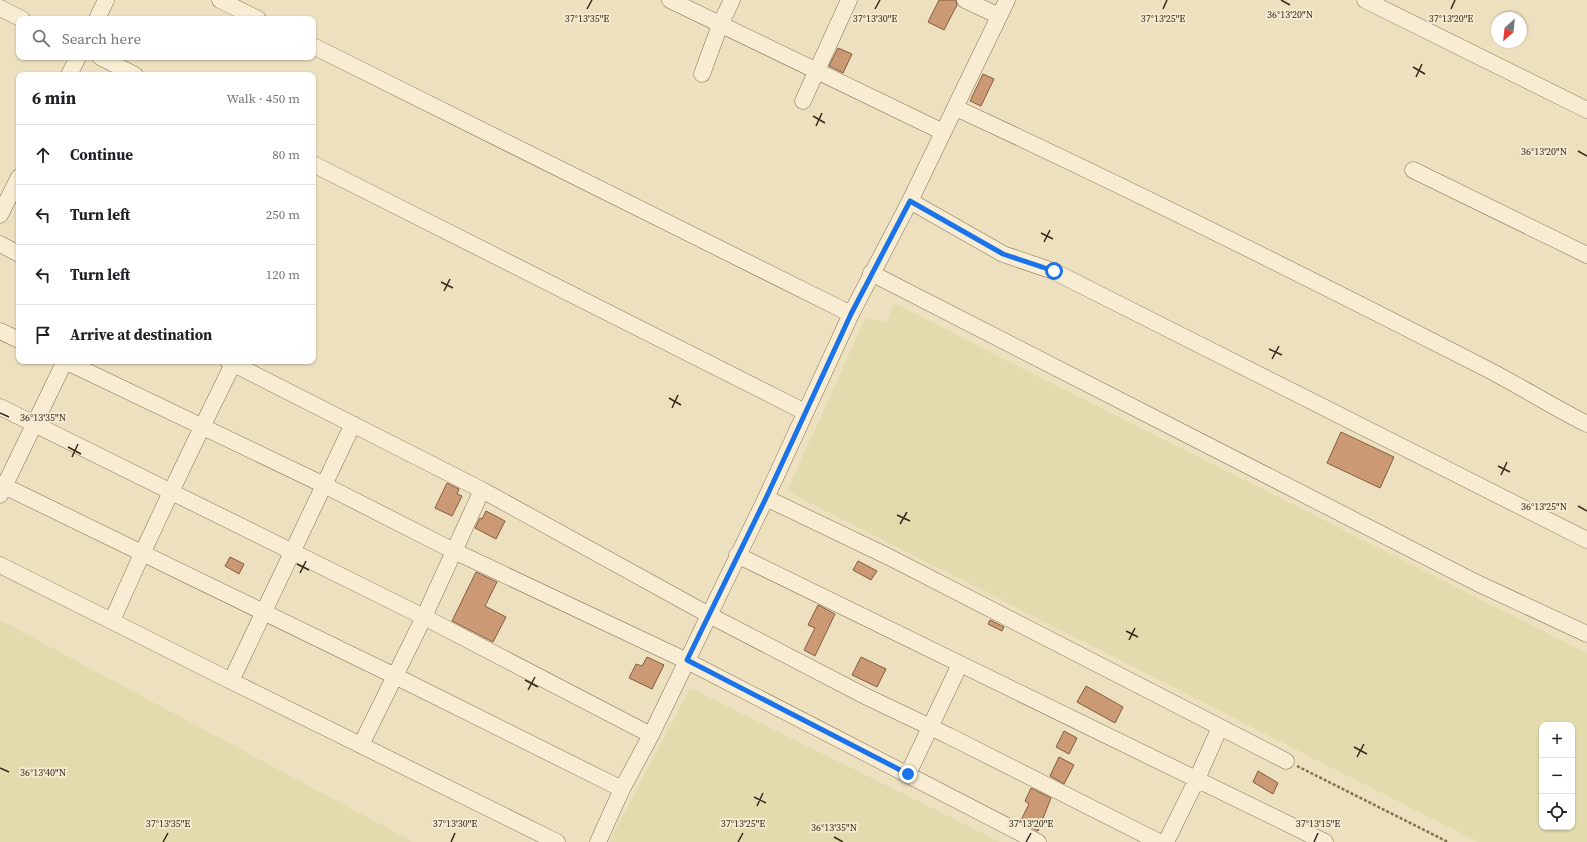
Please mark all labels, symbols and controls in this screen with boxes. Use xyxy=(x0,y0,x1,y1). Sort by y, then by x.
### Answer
text: 36°13'20"N xyxy=(1267,8,1313,21)
text: 37°13'35"E xyxy=(565,12,609,25)
text: 37°13'30"E xyxy=(853,12,897,25)
text: 37°13'25"E xyxy=(1141,12,1185,25)
text: 37°13'20"E xyxy=(1429,12,1473,25)
north arrow xyxy=(1491,12,1527,48)
search box xyxy=(16,16,316,60)
icon: search xyxy=(30,27,52,49)
text: Search here xyxy=(62,28,141,49)
text: 6 min xyxy=(32,86,76,110)
text: Walk · 450 m xyxy=(227,90,300,107)
icon: ahead xyxy=(32,144,54,166)
text: Continue xyxy=(70,144,133,165)
text: 36°13'20"N xyxy=(1521,145,1567,158)
text: 80 m xyxy=(272,146,300,163)
icon: left xyxy=(32,204,54,226)
text: Turn left xyxy=(70,204,130,225)
text: 250 m xyxy=(266,206,300,223)
route start xyxy=(1045,262,1063,280)
icon: left xyxy=(32,264,54,286)
text: Turn left xyxy=(70,264,130,285)
text: 120 m xyxy=(266,266,300,283)
icon: arrive xyxy=(32,324,54,346)
text: Arrive at destination xyxy=(70,324,212,345)
text: 36°13'35"N xyxy=(20,411,66,424)
text: 36°13'25"N xyxy=(1521,500,1567,513)
map controls xyxy=(1539,722,1575,830)
button: + xyxy=(1539,722,1575,758)
button: − xyxy=(1539,758,1575,794)
route end xyxy=(899,765,917,783)
text: 36°13'40"N xyxy=(20,766,66,779)
button: locate xyxy=(1539,794,1575,830)
text: 37°13'35"E xyxy=(146,817,190,830)
text: 37°13'30"E xyxy=(433,817,477,830)
text: 37°13'25"E xyxy=(721,817,765,830)
text: 37°13'20"E xyxy=(1009,817,1053,830)
text: 37°13'15"E xyxy=(1296,817,1340,830)
text: 36°13'35"N xyxy=(811,821,857,834)

